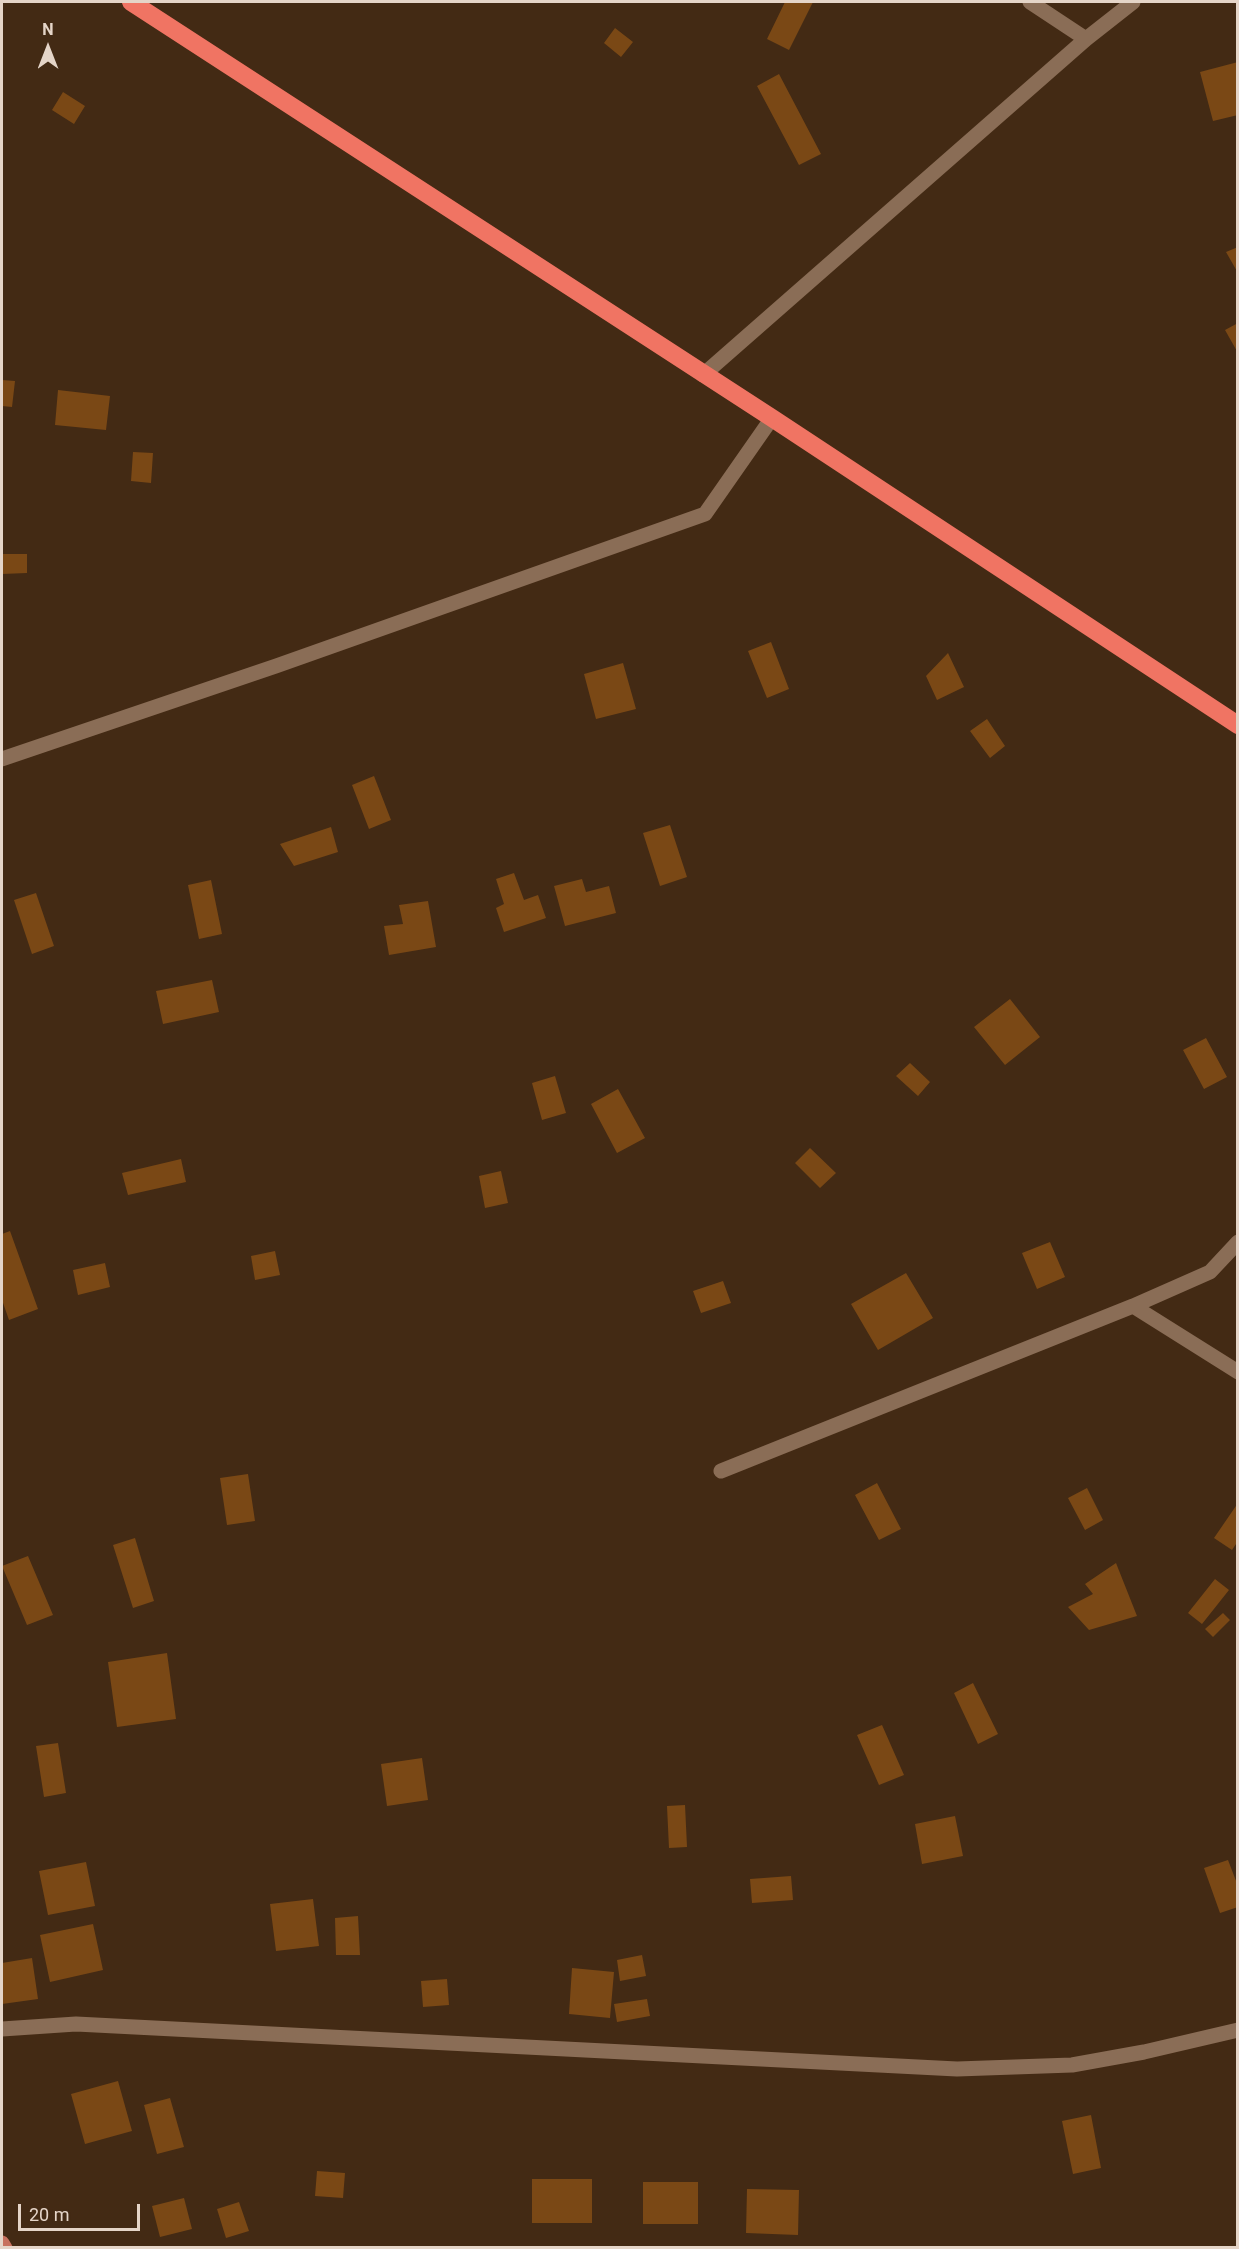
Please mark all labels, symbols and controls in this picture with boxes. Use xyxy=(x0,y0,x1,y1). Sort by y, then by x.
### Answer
north arrow xyxy=(18,18,78,78)
text: N xyxy=(42,20,54,39)
scale bar xyxy=(21,2192,142,2230)
text: 20 m xyxy=(29,2204,69,2225)

